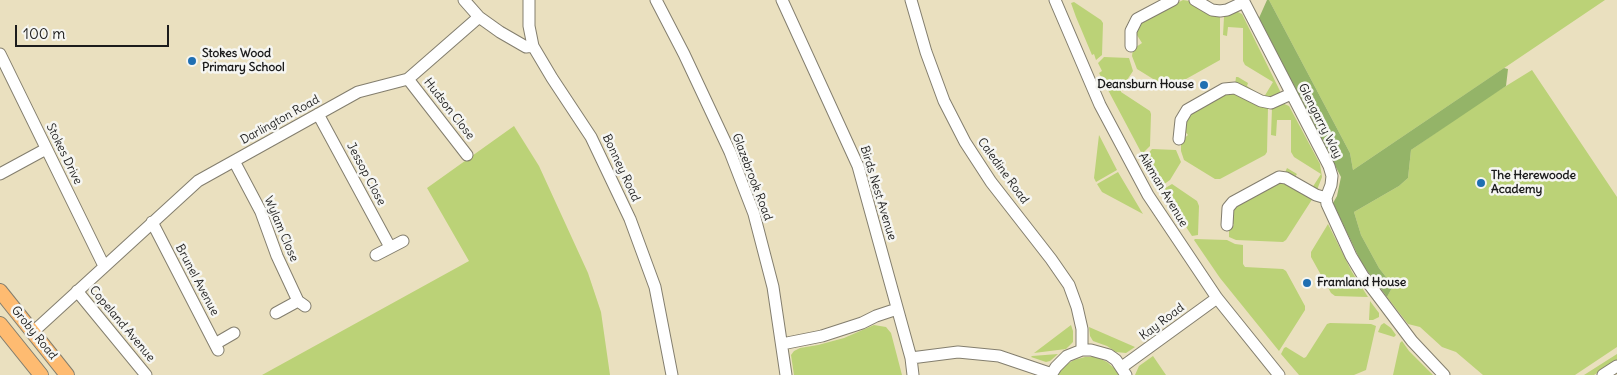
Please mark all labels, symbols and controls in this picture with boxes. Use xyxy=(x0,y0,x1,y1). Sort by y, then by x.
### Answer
scale bar xyxy=(18,15,171,47)
text: 100 m xyxy=(23,24,65,43)
place label: Stokes Wood Primary School xyxy=(202,47,285,75)
marker: Stokes Wood Primary School xyxy=(186,55,198,67)
street label: Hudson Close xyxy=(421,75,477,143)
place label: Deansburn House xyxy=(1097,78,1194,92)
marker: Deansburn House xyxy=(1198,79,1210,91)
street label: Glengarry Way xyxy=(1295,81,1345,161)
street label: Darlington Road xyxy=(238,92,322,148)
street label: Stokes Drive xyxy=(43,121,85,187)
street label: Glazebrook Road xyxy=(729,131,775,223)
street label: Bonney Road xyxy=(599,132,643,204)
street label: Caledine Road xyxy=(974,135,1032,207)
street label: Jessop Close xyxy=(343,140,389,208)
street label: Birds Nest Avenue xyxy=(857,144,899,242)
street label: Aikman Avenue xyxy=(1135,150,1191,230)
place label: The Herewoode Academy xyxy=(1491,169,1576,197)
marker: The Herewoode Academy xyxy=(1475,177,1487,189)
street label: Wylam Close xyxy=(261,194,301,264)
street label: Brunel Avenue xyxy=(172,242,222,318)
place label: Framland House xyxy=(1317,276,1406,290)
marker: Framland House xyxy=(1301,277,1313,289)
street label: Copeland Avenue xyxy=(86,283,158,365)
street label: Kay Road xyxy=(1137,301,1187,343)
street label: Groby Road xyxy=(8,303,60,363)

